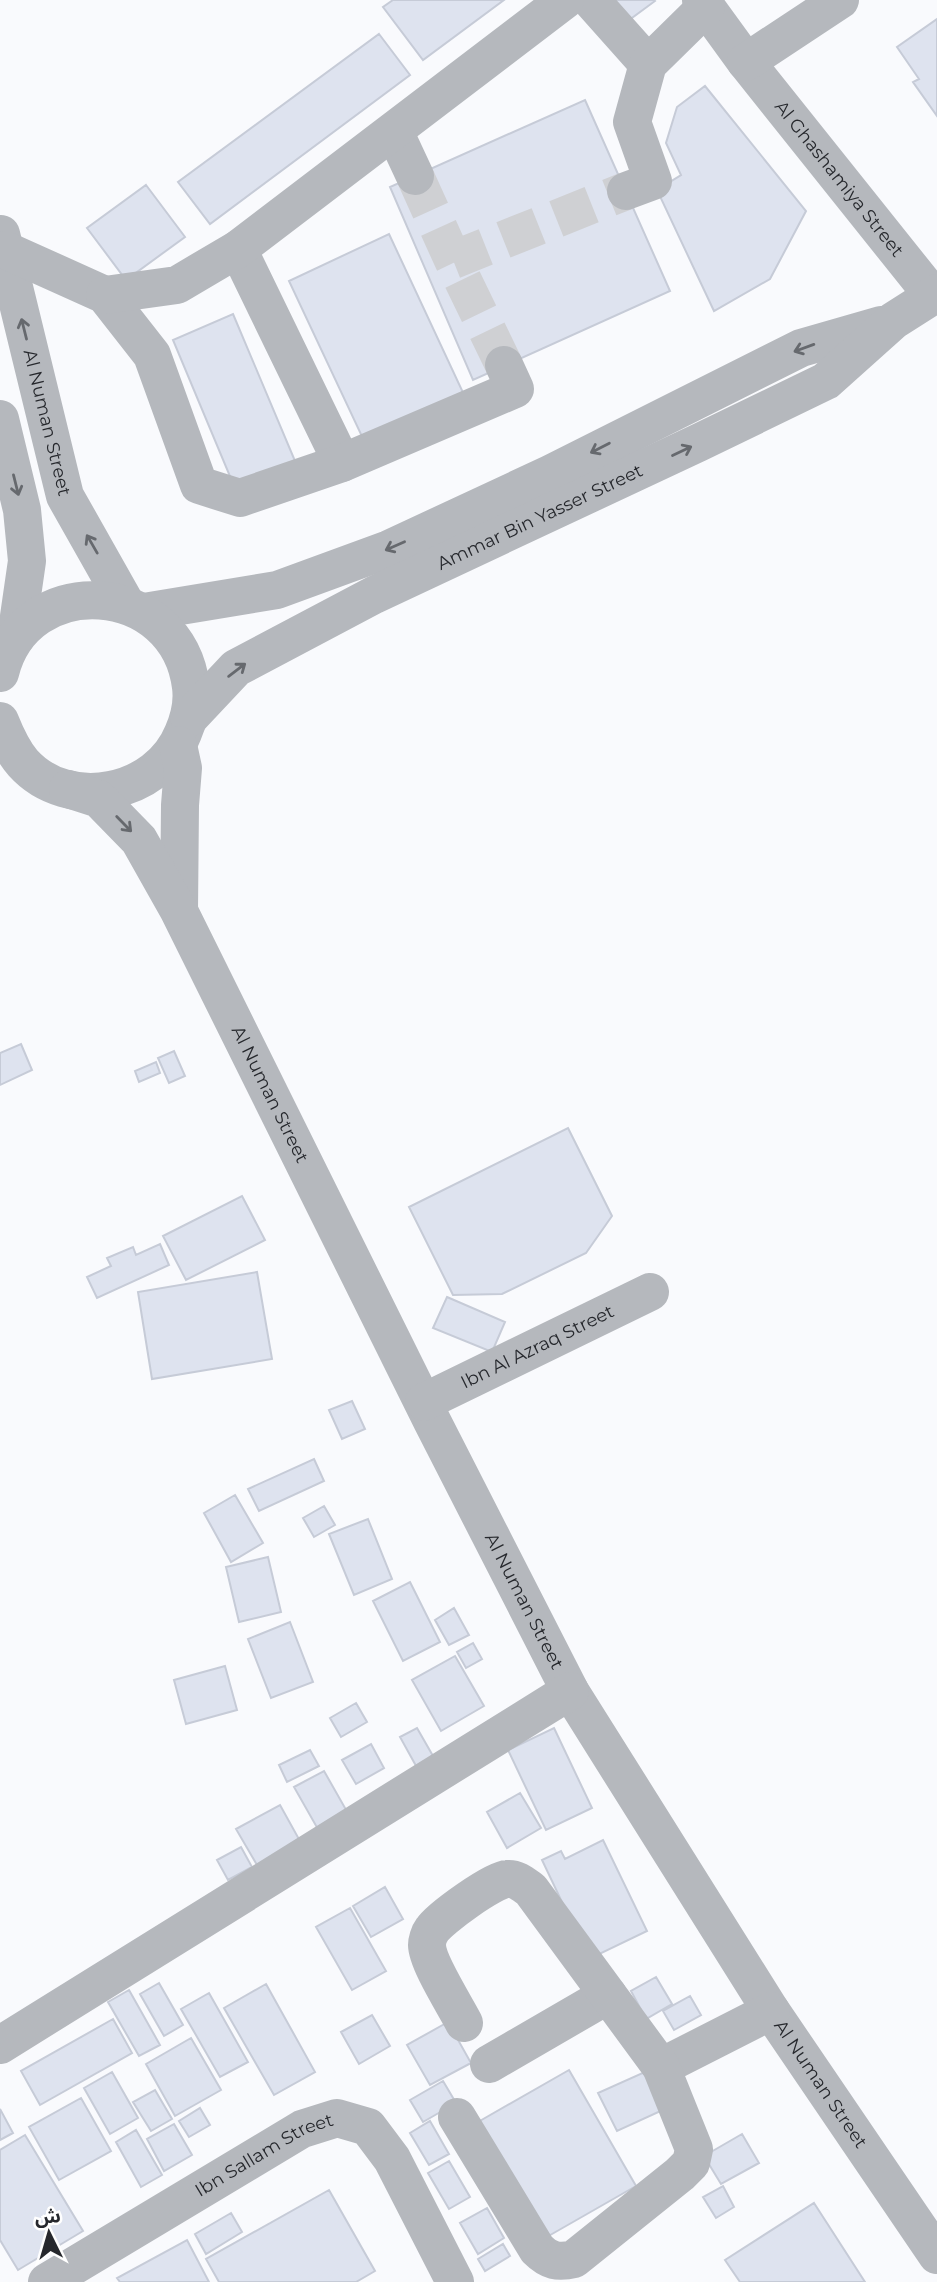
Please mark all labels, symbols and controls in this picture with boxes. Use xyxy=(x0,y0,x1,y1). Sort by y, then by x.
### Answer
street label: Al Ghashamiya Street xyxy=(770,96,908,261)
one-way arrow xyxy=(17,318,30,341)
one-way arrow xyxy=(794,343,816,355)
street label: Al Numan Street xyxy=(19,347,76,498)
one-way arrow xyxy=(590,442,611,456)
one-way arrow xyxy=(671,444,692,457)
street label: Ammar Bin Yasser Street xyxy=(434,459,646,575)
one-way arrow xyxy=(10,474,23,496)
one-way arrow xyxy=(85,535,99,555)
one-way arrow xyxy=(385,540,406,553)
one-way arrow xyxy=(227,663,246,678)
one-way arrow xyxy=(115,816,132,833)
street label: Al Numan Street xyxy=(227,1022,313,1167)
street label: Ibn Al Azraq Street xyxy=(457,1300,617,1393)
street label: Al Numan Street xyxy=(480,1529,568,1673)
street label: Al Numan Street xyxy=(769,2016,872,2152)
street label: Ibn Sallam Street xyxy=(191,2109,336,2202)
north arrow xyxy=(14,2198,84,2268)
text: ش xyxy=(34,2204,62,2229)

